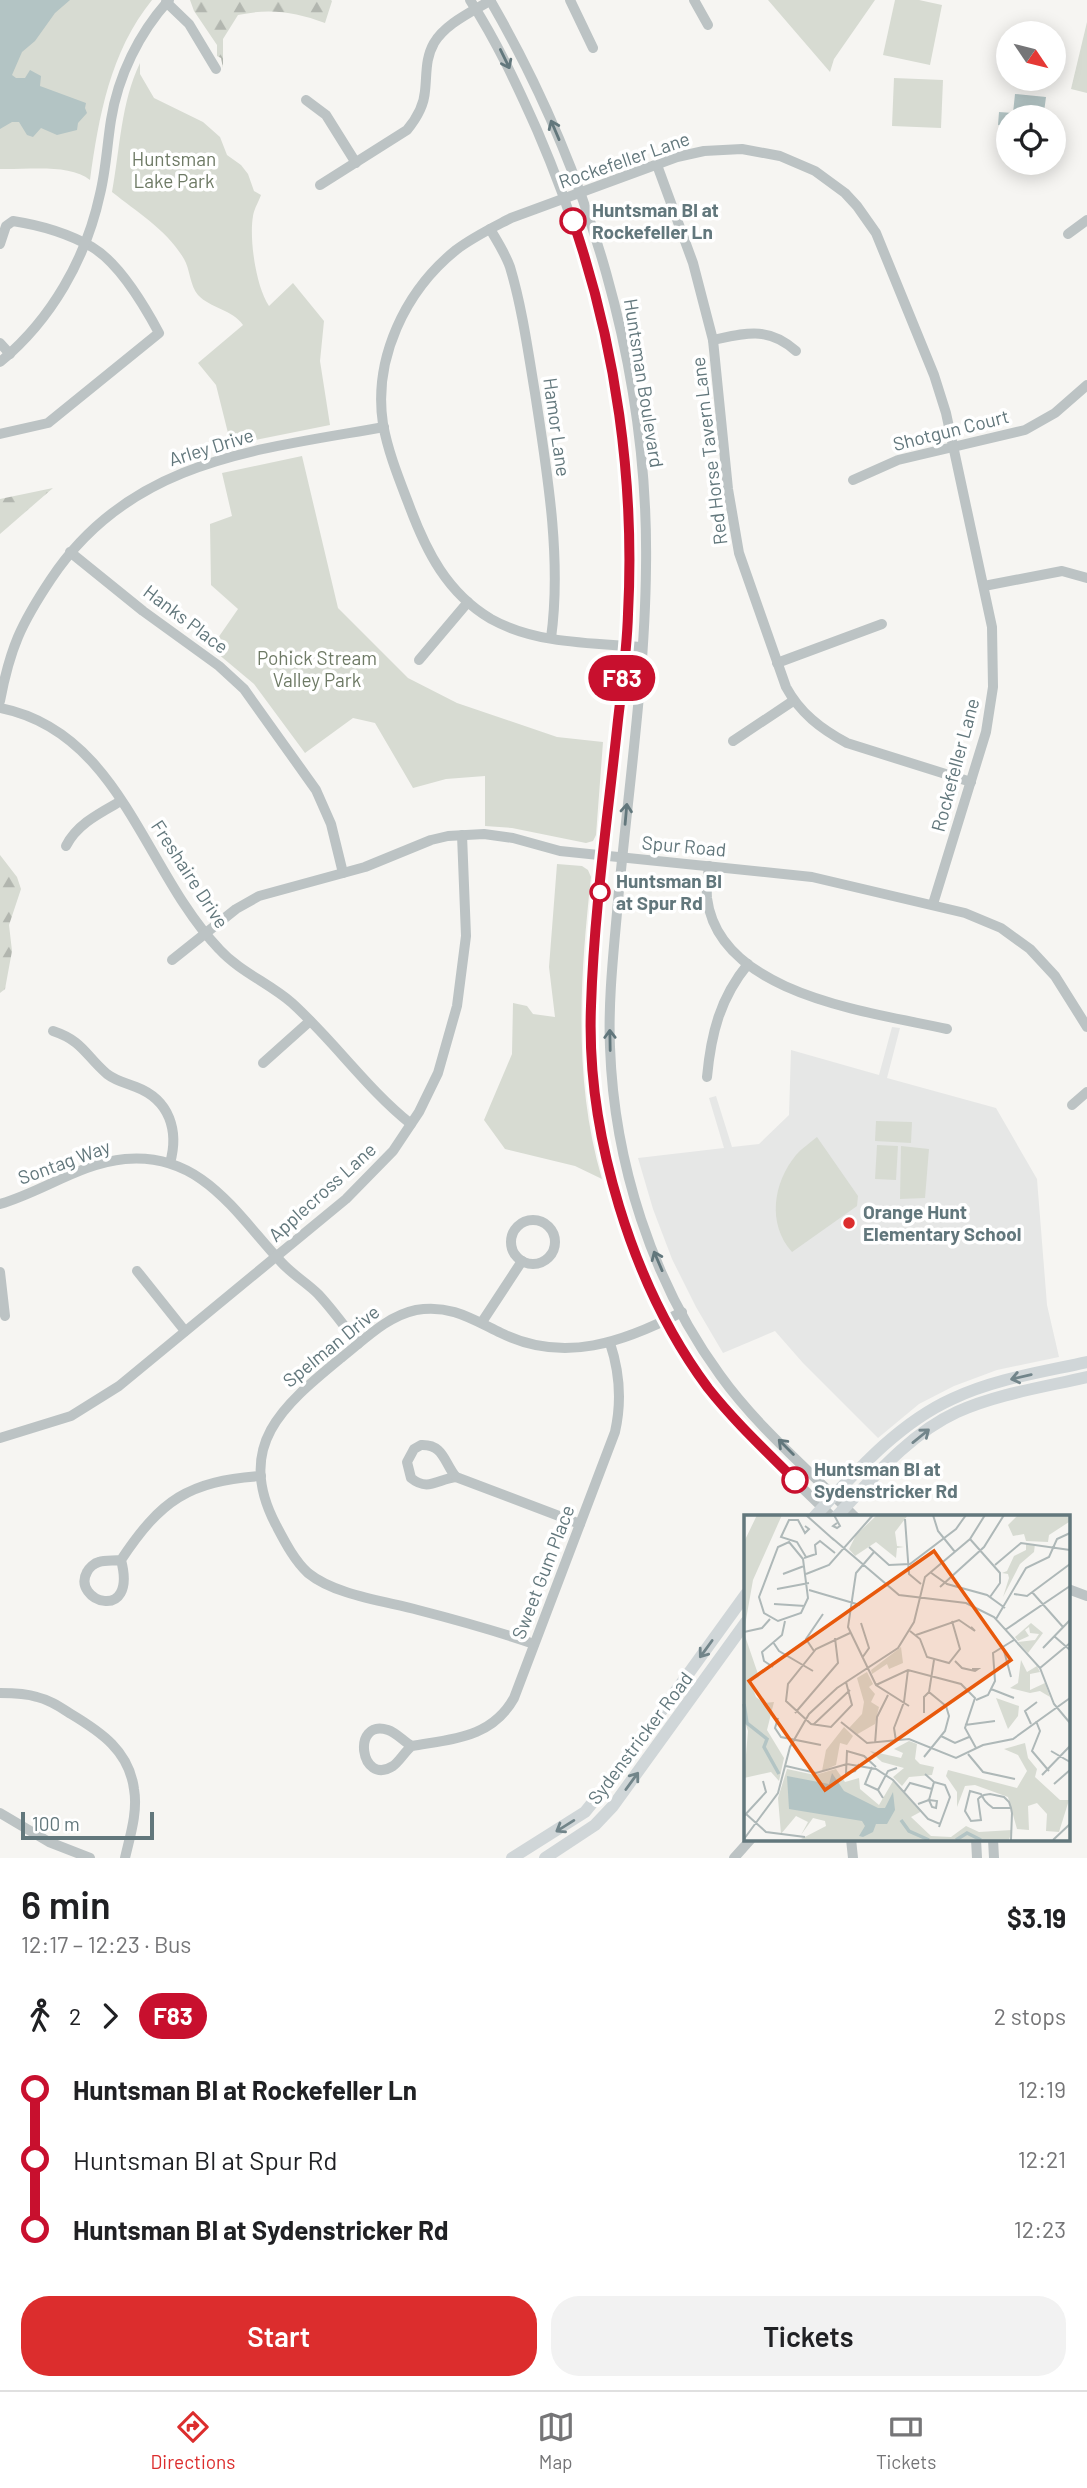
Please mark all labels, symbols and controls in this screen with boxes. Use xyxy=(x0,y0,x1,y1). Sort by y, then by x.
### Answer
north arrow xyxy=(996,21,1066,91)
map controls xyxy=(996,21,1066,175)
one-way arrow xyxy=(498,48,512,69)
button: locate xyxy=(996,105,1066,175)
one-way arrow xyxy=(547,119,560,141)
street label: Rockefeller Lane xyxy=(555,126,692,193)
park label: Huntsman Lake Park xyxy=(132,147,216,192)
place label: Huntsman Bl at Rockefeller Ln xyxy=(592,198,719,243)
marker: Huntsman Bl at Rockefeller Ln xyxy=(560,208,586,234)
street label: Huntsman Boulevard xyxy=(620,297,669,469)
street label: Red Horse Tavern Lane xyxy=(686,356,731,546)
street label: Hamor Lane xyxy=(539,376,576,478)
street label: Shotgun Court xyxy=(890,404,1011,455)
street label: Arley Drive xyxy=(166,423,256,470)
street label: Hanks Place xyxy=(139,579,233,658)
park label: Pohick Stream Valley Park xyxy=(257,646,377,691)
line badge: F83 xyxy=(582,655,662,701)
text: F83 xyxy=(602,663,642,692)
street label: Rockefeller Lane xyxy=(926,696,983,834)
one-way arrow xyxy=(620,803,633,825)
street label: Freshaire Drive xyxy=(147,815,234,932)
street label: Spur Road xyxy=(641,830,727,861)
place label: Huntsman Bl at Spur Rd xyxy=(616,869,722,914)
marker: Huntsman Bl at Spur Rd xyxy=(590,882,610,902)
one-way arrow xyxy=(603,1029,617,1052)
street label: Sontag Way xyxy=(15,1134,113,1189)
street label: Applecross Lane xyxy=(263,1137,380,1246)
place label: Orange Hunt Elementary School xyxy=(863,1200,1021,1245)
marker: Orange Hunt Elementary School xyxy=(841,1215,857,1231)
one-way arrow xyxy=(651,1251,664,1273)
street label: Spelman Drive xyxy=(278,1300,384,1392)
one-way arrow xyxy=(1010,1371,1032,1384)
one-way arrow xyxy=(911,1428,929,1444)
one-way arrow xyxy=(777,1439,794,1456)
place label: Huntsman Bl at Sydenstricker Rd xyxy=(814,1457,958,1502)
marker: Huntsman Bl at Sydenstricker Rd xyxy=(782,1467,808,1493)
street label: Sweet Gum Place xyxy=(506,1501,579,1642)
inset map xyxy=(744,1515,1070,1840)
one-way arrow xyxy=(699,1640,714,1659)
street label: Sydenstricker Road xyxy=(582,1667,697,1808)
one-way arrow xyxy=(624,1772,639,1791)
scale bar xyxy=(21,1809,154,1841)
text: 100 m xyxy=(32,1812,80,1835)
one-way arrow xyxy=(555,1820,575,1834)
text: 6 min xyxy=(21,1881,111,1927)
text: $3.19 xyxy=(1007,1902,1066,1933)
text: 12:17 – 12:23 · Bus xyxy=(21,1930,191,1958)
icon: walk xyxy=(21,1997,59,2035)
icon: forward xyxy=(91,1997,129,2035)
text: F83 xyxy=(153,2001,193,2030)
text: 2 xyxy=(69,2002,81,2030)
text: 2 stops xyxy=(994,2002,1066,2030)
text: Huntsman Bl at Rockefeller Ln xyxy=(73,2074,417,2105)
text: 12:19 xyxy=(1018,2075,1066,2103)
text: Huntsman Bl at Spur Rd xyxy=(73,2144,337,2175)
text: 12:21 xyxy=(1018,2145,1066,2173)
text: Huntsman Bl at Sydenstricker Rd xyxy=(73,2214,449,2245)
text: 12:23 xyxy=(1014,2215,1066,2243)
button: Start xyxy=(21,2296,537,2376)
button: Tickets xyxy=(551,2296,1066,2376)
tab: Directions xyxy=(151,2408,236,2473)
tab: Map xyxy=(537,2408,575,2473)
tab: Tickets xyxy=(876,2408,936,2473)

